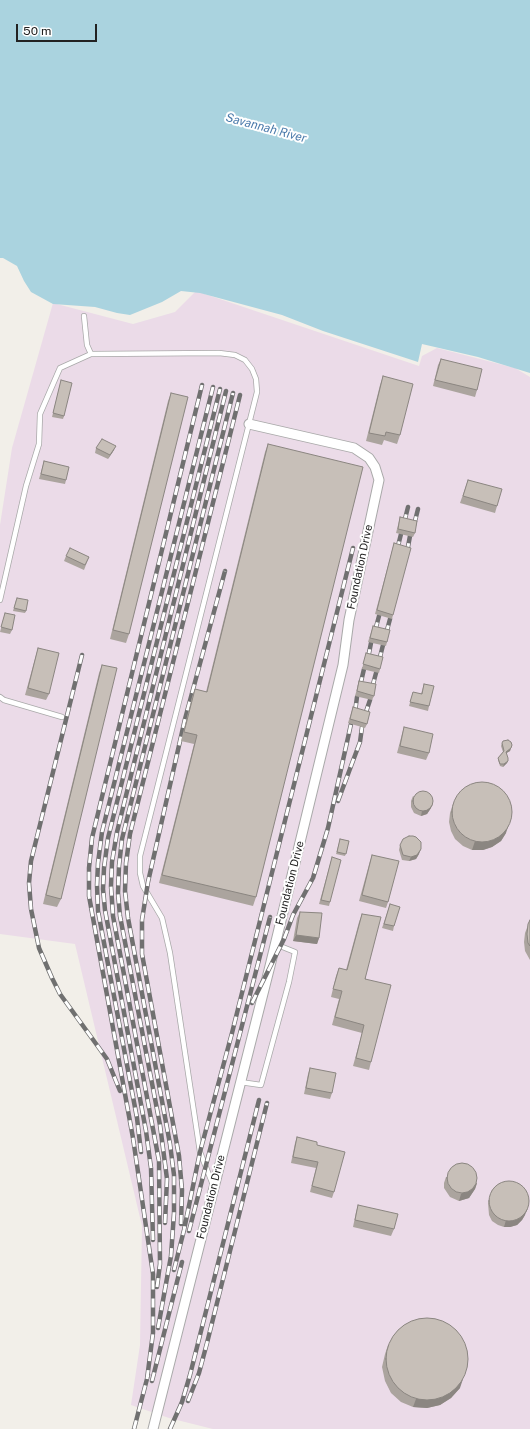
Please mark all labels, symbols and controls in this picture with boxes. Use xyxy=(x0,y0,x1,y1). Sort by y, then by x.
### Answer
scale bar xyxy=(18,16,99,42)
text: 50 m xyxy=(23,24,51,38)
water label: Savannah River xyxy=(224,110,308,146)
street label: Foundation Drive xyxy=(345,523,375,611)
street label: Foundation Drive xyxy=(273,840,307,926)
street label: Foundation Drive xyxy=(194,1154,228,1240)

